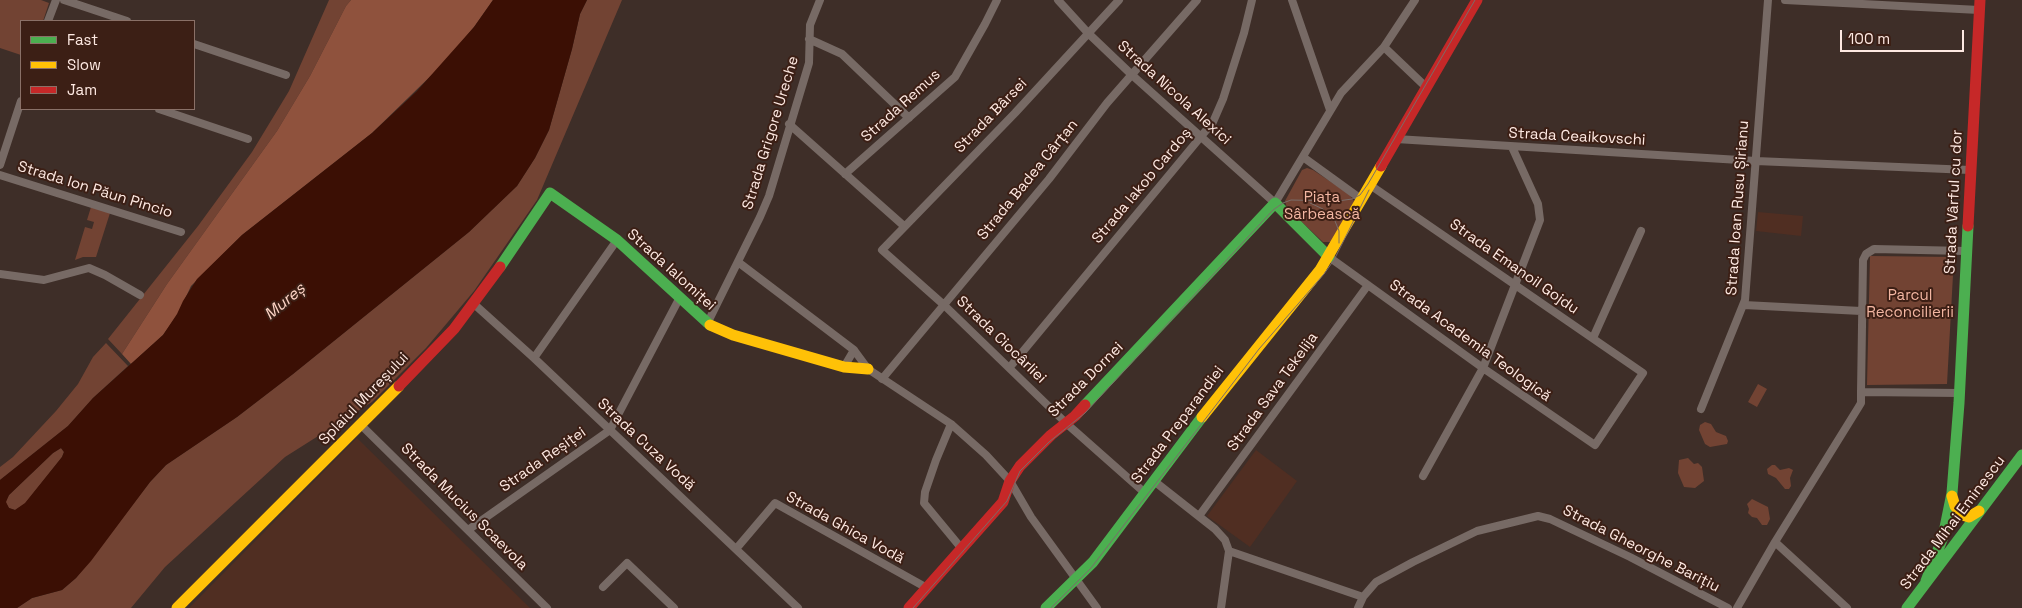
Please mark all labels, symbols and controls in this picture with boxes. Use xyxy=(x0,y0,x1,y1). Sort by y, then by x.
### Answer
legend xyxy=(20,20,195,110)
scale bar xyxy=(1842,20,1966,52)
text: 100 m xyxy=(1848,29,1890,48)
text: Fast xyxy=(67,30,98,49)
street label: Strada Nicola Alexici xyxy=(1113,37,1235,149)
street label: Strada Grigore Ureche xyxy=(739,54,803,212)
text: Slow xyxy=(67,55,101,74)
street label: Strada Remus xyxy=(858,66,944,146)
street label: Strada Bârsei xyxy=(951,75,1031,157)
text: Jam xyxy=(67,80,97,99)
street label: Strada Badea Cârțan xyxy=(974,116,1082,244)
street label: Strada Ioan Rusu Șirianu xyxy=(1723,120,1753,296)
street label: Strada Ceaikovschi xyxy=(1508,124,1646,150)
street label: Strada Iakob Cardoș xyxy=(1088,125,1196,247)
street label: Strada Vârful cu dor xyxy=(1941,129,1967,275)
street label: Strada Ion Păun Pincio xyxy=(15,158,175,222)
park label: Piața Sârbească xyxy=(1284,189,1360,224)
street label: Strada Emanoil Gojdu xyxy=(1446,216,1582,318)
street label: Strada Ialomiței xyxy=(623,225,719,315)
street label: Strada Academia Teologică xyxy=(1386,276,1554,406)
water label: Mureș xyxy=(261,279,309,325)
park label: Parcul Reconcilierii xyxy=(1866,287,1954,322)
street label: Strada Ciocârliei xyxy=(952,293,1050,387)
street label: Strada Sava Tekelija xyxy=(1224,329,1322,455)
street label: Strada Dornei xyxy=(1045,339,1127,421)
street label: Splaiul Mureșului xyxy=(315,349,413,449)
street label: Strada Preparandiei xyxy=(1128,363,1228,487)
street label: Strada Cuza Vodă xyxy=(593,395,699,495)
street label: Strada Reșiței xyxy=(496,424,590,496)
street label: Strada Mucius Scaevola xyxy=(397,440,531,574)
street label: Strada Mihai Eminescu xyxy=(1897,452,2009,594)
street label: Strada Ghica Vodă xyxy=(783,488,907,568)
street label: Strada Gheorghe Barițiu xyxy=(1559,502,1723,596)

